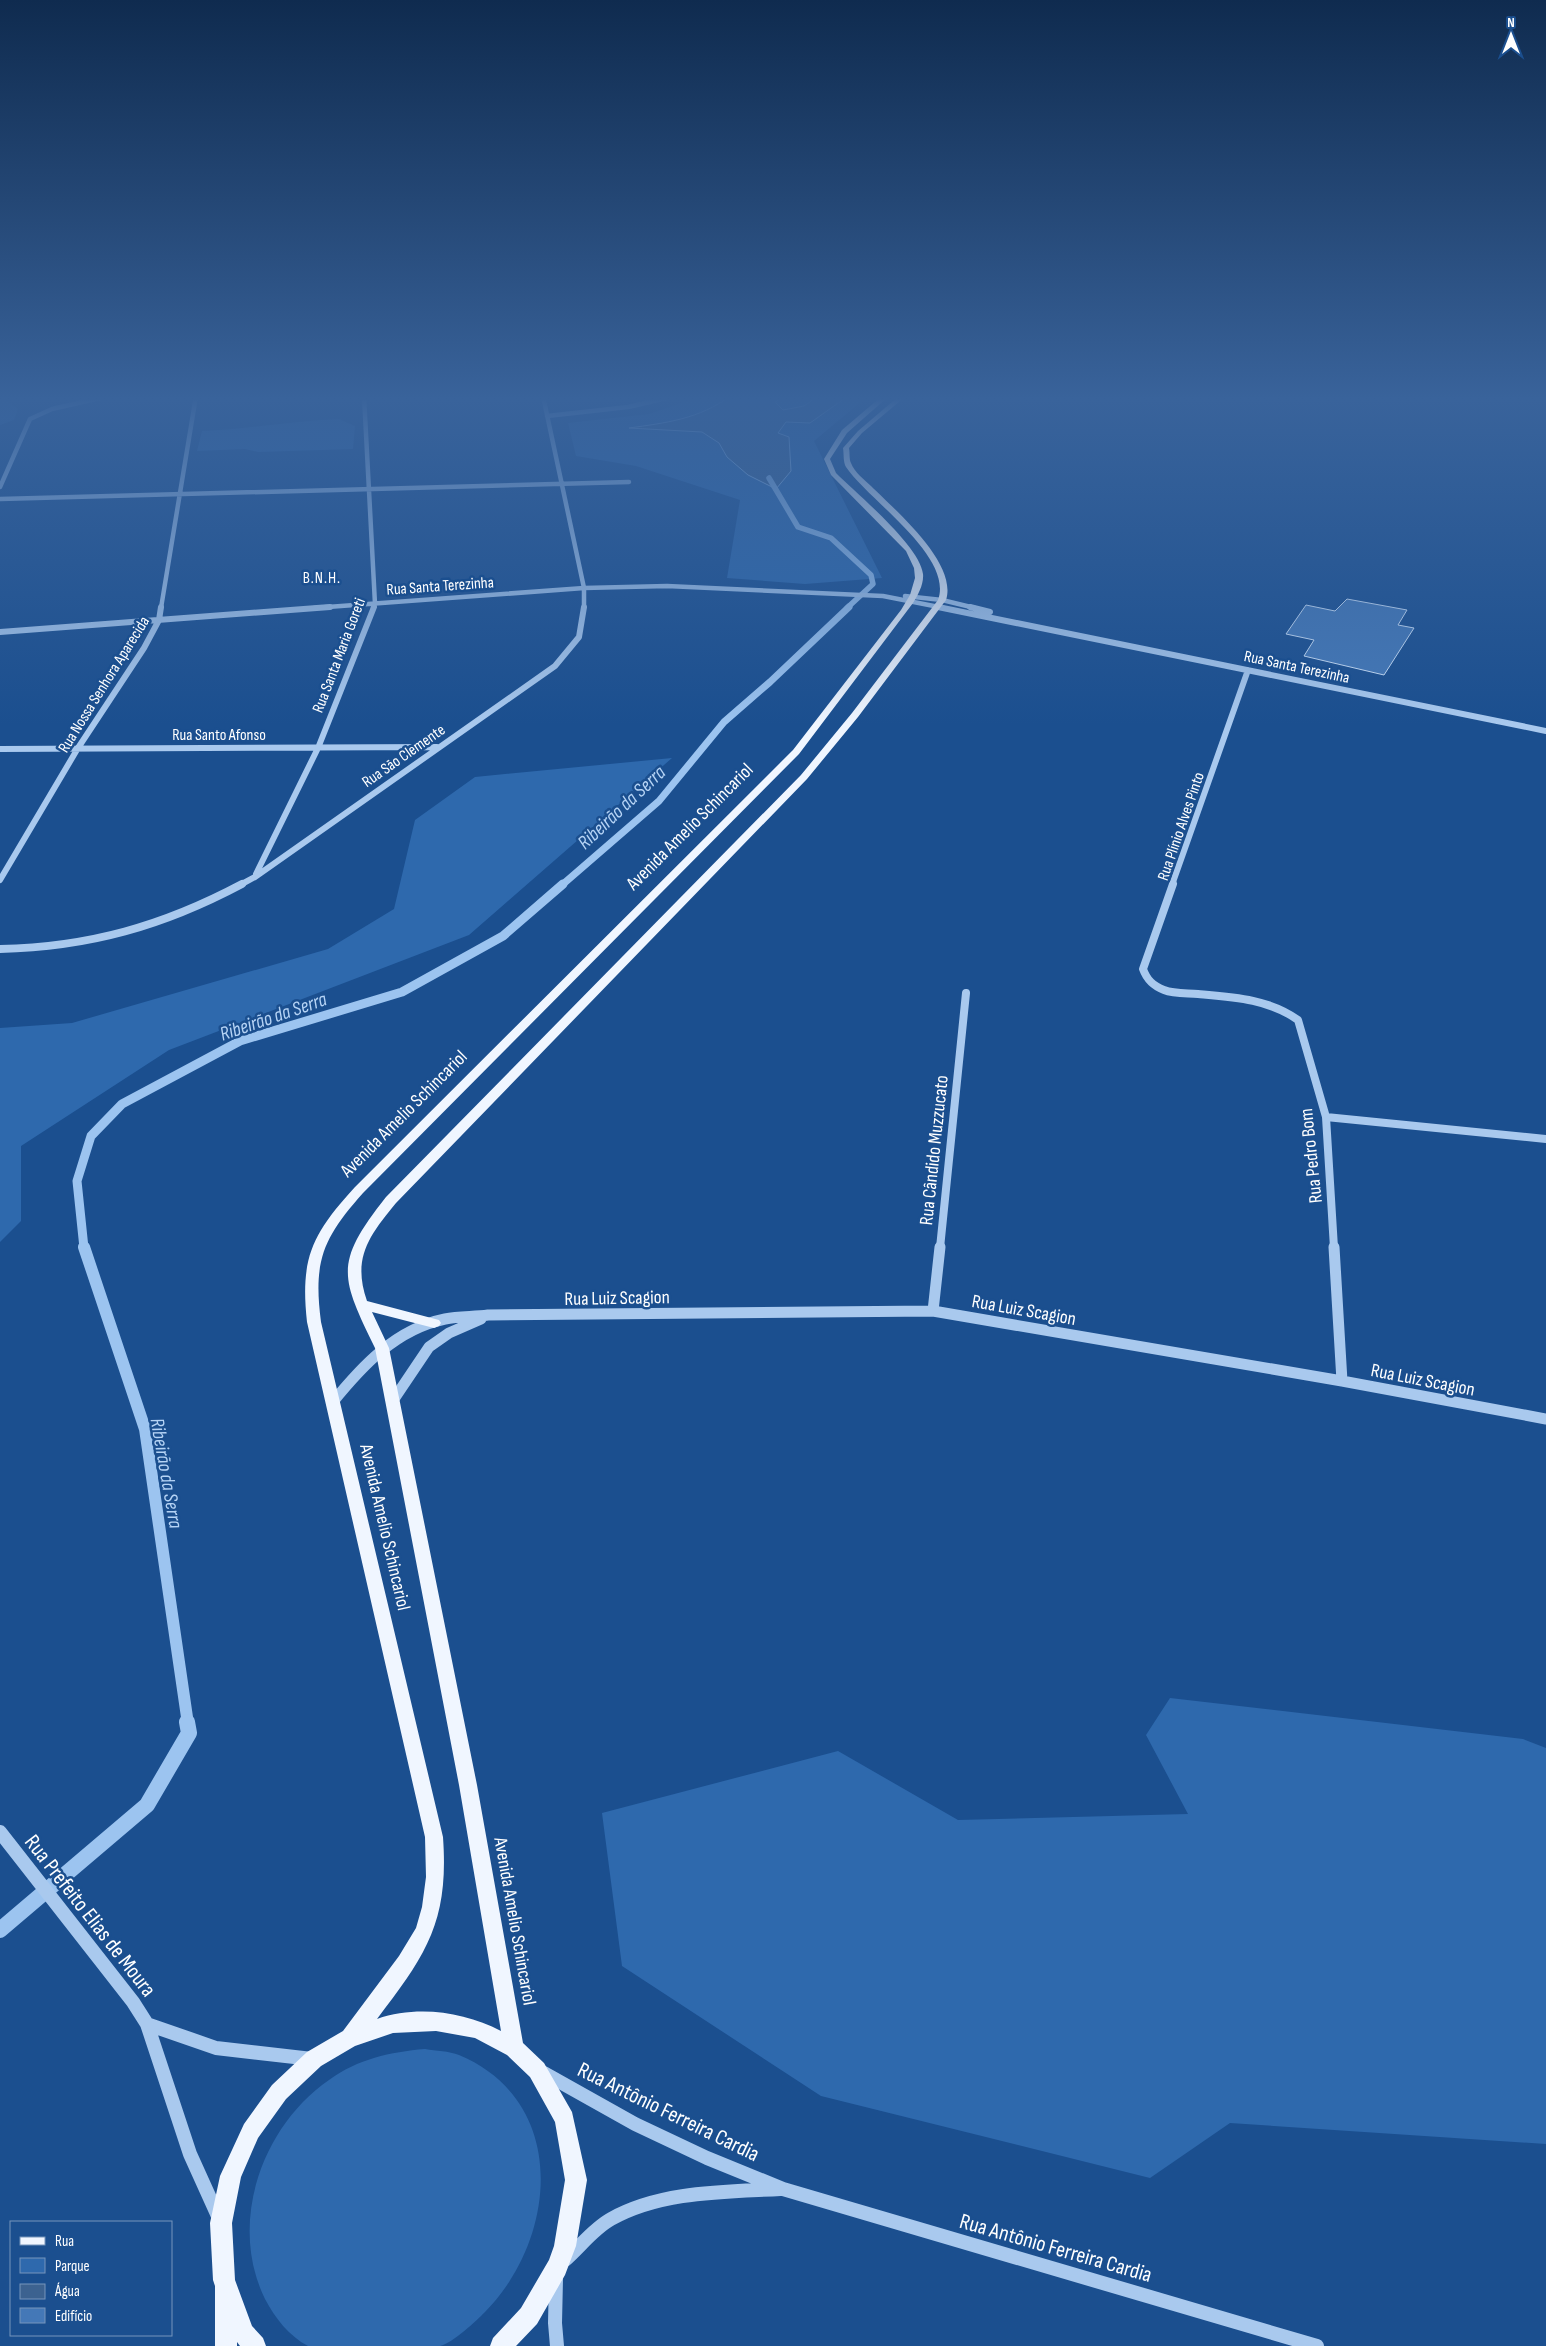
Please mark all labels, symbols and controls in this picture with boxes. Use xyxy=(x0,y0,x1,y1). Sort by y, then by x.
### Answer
north arrow xyxy=(1486,10,1536,60)
text: N xyxy=(1507,14,1515,31)
district label: B.N.H. xyxy=(303,569,341,588)
street label: Rua Santa Terezinha xyxy=(386,573,494,600)
street label: Rua Santa Maria Goreti xyxy=(309,595,370,716)
street label: Rua Nossa Senhora Aparecida xyxy=(55,613,154,756)
street label: Rua Santa Terezinha xyxy=(1242,647,1351,688)
street label: Rua São Clemente xyxy=(359,721,449,792)
street label: Rua Santo Afonso xyxy=(172,726,266,745)
street label: Avenida Amelio Schincariol xyxy=(621,759,758,896)
water label: Ribeirão da Serra xyxy=(573,761,671,855)
street label: Rua Plínio Alves Pinto xyxy=(1154,770,1209,883)
water label: Ribeirão da Serra xyxy=(217,987,330,1046)
street label: Avenida Amelio Schincariol xyxy=(335,1046,472,1183)
street label: Rua Cândido Muzzucato xyxy=(915,1074,954,1226)
street label: Rua Pedro Bom xyxy=(1295,1107,1328,1204)
street label: Rua Luiz Scagion xyxy=(564,1286,670,1311)
street label: Rua Luiz Scagion xyxy=(970,1290,1078,1331)
street label: Rua Luiz Scagion xyxy=(1369,1359,1477,1402)
water label: Ribeirão da Serra xyxy=(145,1416,188,1530)
street label: Avenida Amelio Schincariol xyxy=(354,1441,415,1613)
street label: Rua Prefeito Elias de Moura xyxy=(18,1829,162,2002)
street label: Avenida Amelio Schincariol xyxy=(488,1835,541,2007)
street label: Rua Antônio Ferreira Cardia xyxy=(573,2057,764,2168)
street label: Rua Antônio Ferreira Cardia xyxy=(956,2208,1155,2289)
legend xyxy=(10,2221,172,2336)
text: Rua xyxy=(55,2232,74,2251)
text: Parque xyxy=(55,2257,90,2276)
text: Água xyxy=(54,2282,80,2301)
text: Edifício xyxy=(55,2307,92,2326)

